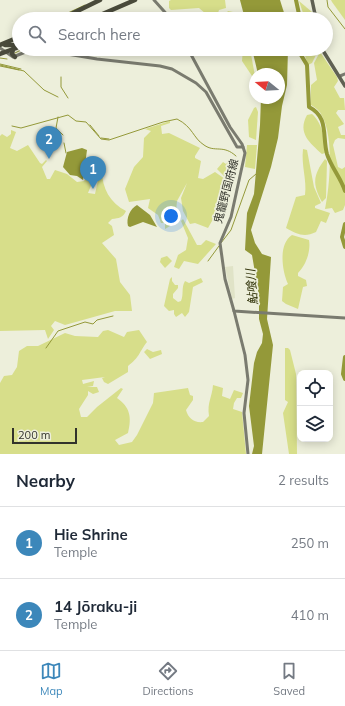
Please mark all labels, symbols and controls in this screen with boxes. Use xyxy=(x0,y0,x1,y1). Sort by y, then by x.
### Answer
search box xyxy=(12,12,333,56)
icon: search xyxy=(26,23,48,45)
text: Search here xyxy=(58,25,140,44)
north arrow xyxy=(249,68,285,104)
pin: 2 xyxy=(36,126,62,159)
pin: 1 xyxy=(80,156,106,189)
street label: 鬼籠野国府線 xyxy=(211,157,241,225)
your location xyxy=(161,206,181,226)
water label: 鮎喰川 xyxy=(242,266,261,306)
map controls xyxy=(297,370,333,442)
button: locate xyxy=(297,370,333,406)
button: layers xyxy=(297,406,333,442)
scale bar xyxy=(12,426,77,445)
text: 200 m xyxy=(18,428,50,442)
text: Nearby xyxy=(16,470,75,491)
text: 2 results xyxy=(278,472,329,488)
text: Hie Shrine xyxy=(54,525,128,544)
text: 1 xyxy=(25,535,33,551)
text: 250 m xyxy=(291,535,329,551)
text: Temple xyxy=(54,544,97,560)
text: 14 Jōraku-ji xyxy=(54,597,137,616)
text: 2 xyxy=(25,607,33,623)
text: 410 m xyxy=(291,607,329,623)
text: Temple xyxy=(54,616,97,632)
tab: Map xyxy=(40,660,63,698)
tab: Directions xyxy=(143,660,193,698)
tab: Saved xyxy=(273,660,305,698)

